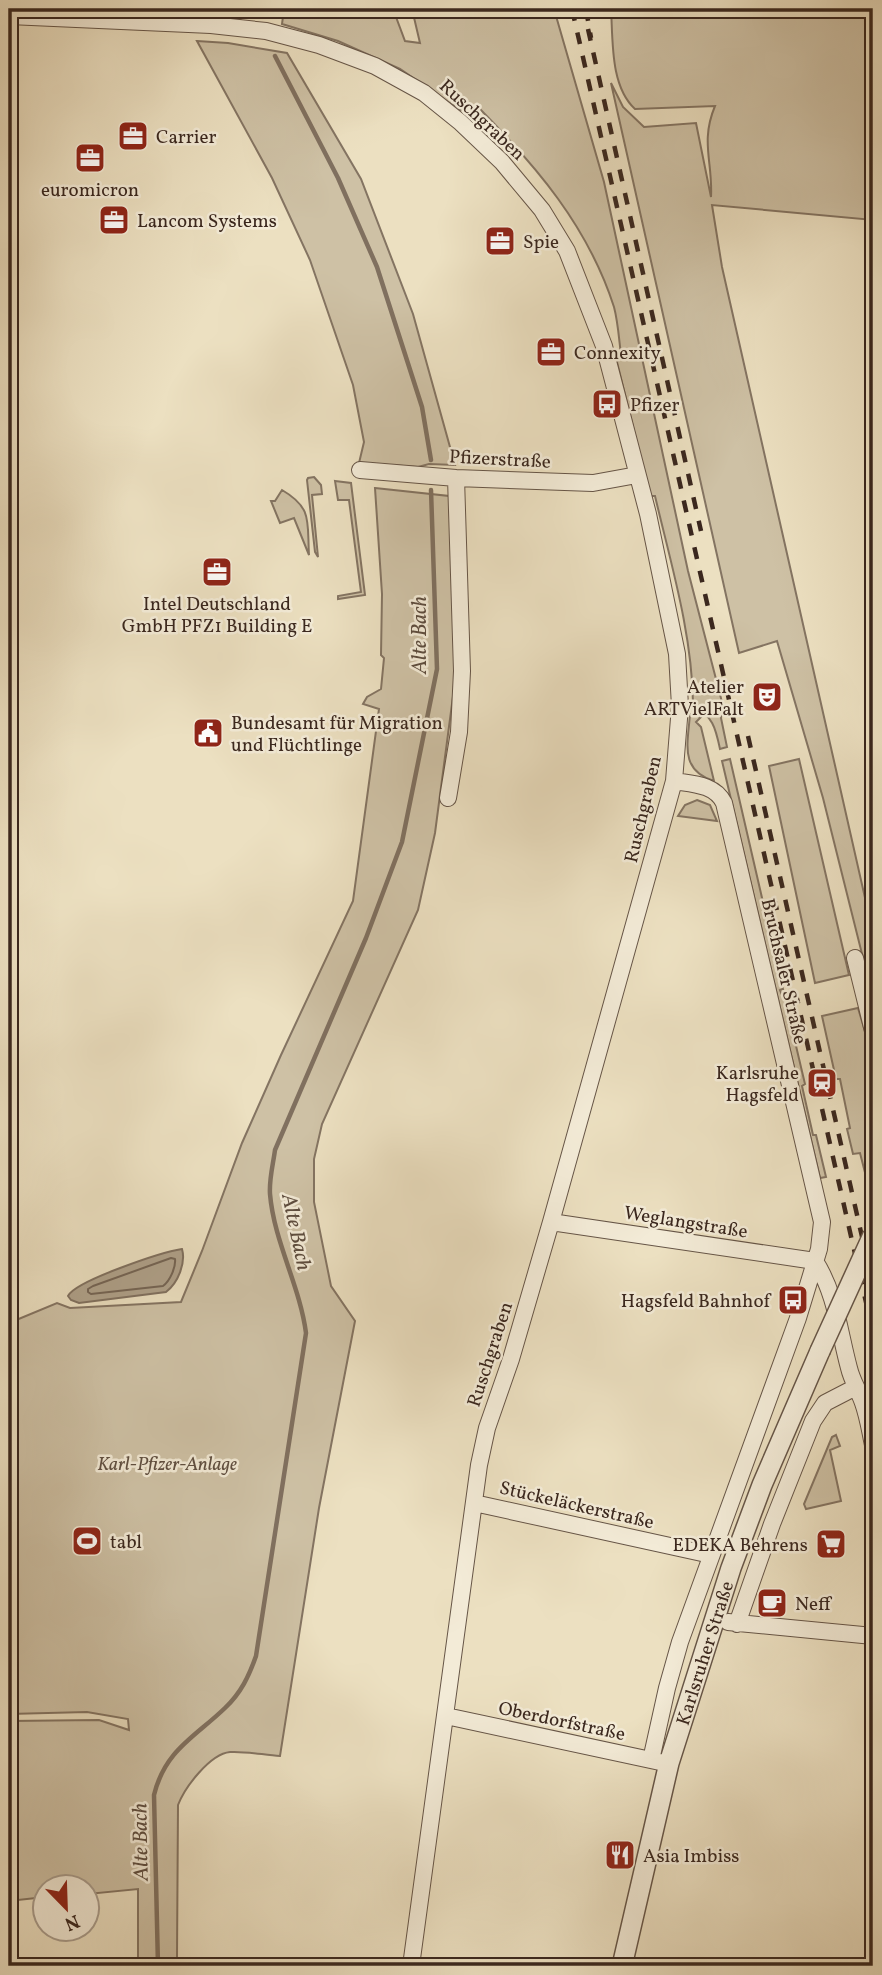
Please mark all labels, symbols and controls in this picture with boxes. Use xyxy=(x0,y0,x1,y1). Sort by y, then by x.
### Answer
street label: Ruschgraben xyxy=(433,74,530,167)
office icon: Carrier xyxy=(116,119,150,153)
place label: Carrier xyxy=(156,125,217,151)
office icon: euromicron xyxy=(73,141,107,175)
place label: euromicron xyxy=(41,178,139,204)
office icon: Lancom Systems xyxy=(97,203,131,237)
place label: Lancom Systems xyxy=(137,209,277,235)
office icon: Spie xyxy=(483,224,517,258)
place label: Spie xyxy=(523,230,559,256)
office icon: Connexity xyxy=(534,335,568,369)
place label: Connexity xyxy=(574,341,661,367)
bus stop icon: Pfizer xyxy=(590,387,624,421)
place label: Pfizer xyxy=(630,393,679,419)
street label: Pfizerstraße xyxy=(448,444,552,476)
office icon: Intel Deutschland GmbH PFZ1 Building E xyxy=(200,555,234,589)
place label: Intel Deutschland GmbH PFZ1 Building E xyxy=(122,592,312,640)
water label: Alte Bach xyxy=(406,596,435,675)
place label: Atelier ARTVielFalt xyxy=(644,675,744,723)
theatre icon: Atelier ARTVielFalt xyxy=(750,680,784,714)
place label: Bundesamt für Migration und Flüchtlinge xyxy=(231,711,443,759)
public building icon: Bundesamt für Migration und Flüchtlinge xyxy=(191,716,225,750)
street label: Ruschgraben xyxy=(619,753,669,866)
street label: Bruchsaler Straße xyxy=(754,896,812,1047)
place label: Karlsruhe Hagsfeld xyxy=(716,1061,799,1109)
station icon: Karlsruhe Hagsfeld xyxy=(805,1066,839,1100)
water label: Alte Bach xyxy=(273,1190,318,1273)
street label: Weglangstraße xyxy=(622,1200,749,1246)
bus stop icon: Hagsfeld Bahnhof xyxy=(776,1283,810,1317)
place label: Hagsfeld Bahnhof xyxy=(621,1289,771,1315)
street label: Ruschgraben xyxy=(462,1299,520,1410)
park label: Karl-Pfizer-Anlage xyxy=(97,1452,237,1478)
street label: Stückeläckerstraße xyxy=(497,1476,656,1536)
sports icon: tabl xyxy=(70,1524,104,1558)
supermarket icon: EDEKA Behrens xyxy=(814,1527,848,1561)
place label: tabl xyxy=(110,1530,142,1556)
place label: EDEKA Behrens xyxy=(673,1533,808,1559)
street label: Karlsruher Straße xyxy=(671,1578,741,1729)
cafe icon: Neff xyxy=(755,1586,789,1620)
place label: Neff xyxy=(795,1592,833,1618)
street label: Oberdorfstraße xyxy=(496,1696,627,1748)
water label: Alte Bach xyxy=(126,1803,157,1882)
restaurant icon: Asia Imbiss xyxy=(603,1838,637,1872)
place label: Asia Imbiss xyxy=(643,1844,739,1870)
north arrow xyxy=(32,1874,102,1944)
text: N xyxy=(60,1907,83,1937)

